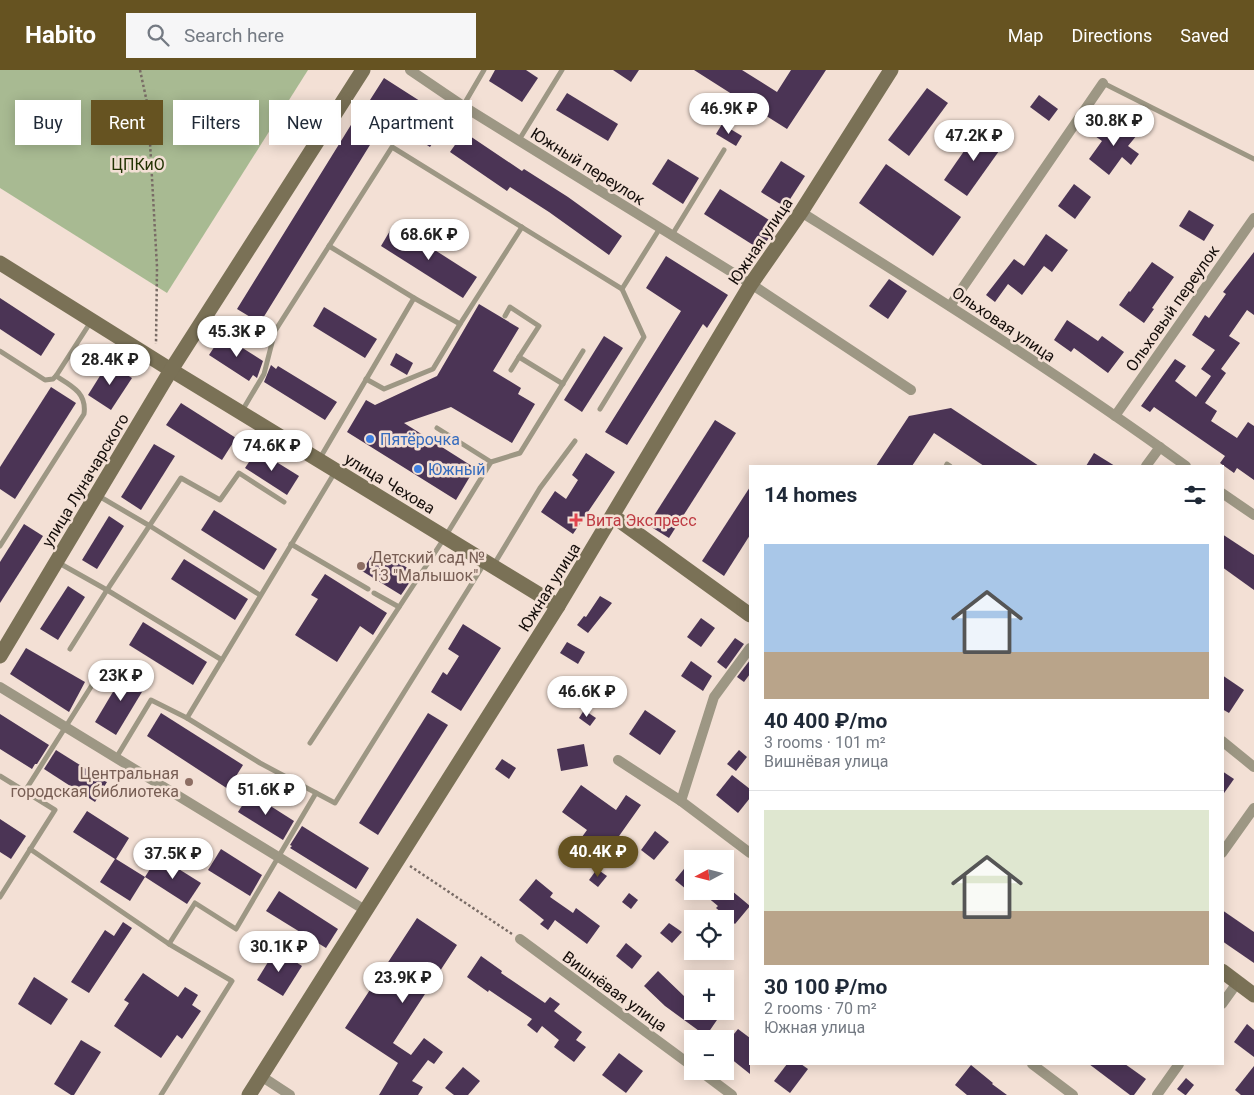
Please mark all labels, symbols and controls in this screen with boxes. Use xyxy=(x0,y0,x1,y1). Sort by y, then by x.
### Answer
search box xyxy=(126,13,476,58)
text: Habito xyxy=(25,21,96,49)
icon: search xyxy=(144,21,172,49)
text: Search here xyxy=(184,24,284,47)
text: Map xyxy=(1008,25,1043,46)
text: Directions xyxy=(1071,25,1152,46)
text: Saved xyxy=(1180,25,1229,46)
pin: 46.9K ₽ xyxy=(683,92,775,135)
text: 46.9K ₽ xyxy=(700,99,758,118)
chip: Buy xyxy=(15,100,81,145)
chip: Rent xyxy=(91,100,163,145)
chip: Filters xyxy=(173,100,259,145)
chip: New xyxy=(269,100,341,145)
chip: Apartment xyxy=(351,100,472,145)
pin: 30.8K ₽ xyxy=(1068,104,1160,147)
text: 30.8K ₽ xyxy=(1085,111,1143,130)
pin: 47.2K ₽ xyxy=(928,119,1020,162)
street label: Южный переулок xyxy=(527,124,649,209)
text: 47.2K ₽ xyxy=(945,126,1003,145)
park label: ЦПКиО xyxy=(111,155,165,174)
street label: Южная улица xyxy=(724,194,797,289)
pin: 68.6K ₽ xyxy=(383,218,475,261)
text: 68.6K ₽ xyxy=(400,225,458,244)
street label: Ольховый переулок xyxy=(1122,241,1223,375)
street label: Ольховая улица xyxy=(949,283,1059,366)
pin: 45.3K ₽ xyxy=(191,316,283,358)
text: 45.3K ₽ xyxy=(208,322,266,341)
pin: 28.4K ₽ xyxy=(64,344,156,386)
text: 28.4K ₽ xyxy=(81,350,139,369)
street label: улица Луначарского xyxy=(38,410,133,551)
pin: 74.6K ₽ xyxy=(226,430,318,472)
place label: Пятёрочка xyxy=(380,430,460,449)
marker: Пятёрочка xyxy=(364,433,376,445)
text: 74.6K ₽ xyxy=(243,436,301,455)
street label: улица Чехова xyxy=(341,449,438,518)
place label: Южный xyxy=(428,460,485,479)
marker: Южный xyxy=(412,463,424,475)
icon: filters xyxy=(1181,481,1209,509)
text: 14 homes xyxy=(764,483,857,507)
place label: Вита Экспресс xyxy=(586,511,697,530)
marker: Вита Экспресс xyxy=(570,514,582,526)
street label: Южная улица xyxy=(515,539,584,635)
place label: Детский сад № 13 "Малышок" xyxy=(371,548,485,585)
marker: Детский сад № 13 "Малышок" xyxy=(355,560,367,572)
icon: home xyxy=(942,577,1032,667)
pin: 23K ₽ xyxy=(86,660,156,702)
text: 23K ₽ xyxy=(99,666,143,685)
pin: 46.6K ₽ xyxy=(541,676,633,718)
text: 46.6K ₽ xyxy=(558,682,616,701)
text: 40 400 ₽/mo xyxy=(764,709,887,733)
text: 3 rooms · 101 m² xyxy=(764,733,886,752)
text: Вишнёвая улица xyxy=(764,752,888,771)
place label: Центральная городская библиотека xyxy=(10,764,179,801)
pin: 51.6K ₽ xyxy=(220,774,312,816)
marker: Центральная городская библиотека xyxy=(183,776,195,788)
text: 51.6K ₽ xyxy=(237,780,295,799)
pin: 40.4K ₽ xyxy=(552,836,644,878)
pin: 37.5K ₽ xyxy=(127,838,219,880)
text: 40.4K ₽ xyxy=(569,842,627,861)
icon: home xyxy=(942,842,1032,932)
text: 37.5K ₽ xyxy=(144,844,202,863)
north arrow xyxy=(684,850,734,900)
map controls xyxy=(684,850,734,1080)
button: locate xyxy=(684,910,734,960)
pin: 30.1K ₽ xyxy=(233,930,325,973)
text: 30.1K ₽ xyxy=(250,937,308,956)
street label: Вишнёвая улица xyxy=(559,947,671,1036)
pin: 23.9K ₽ xyxy=(357,962,449,1004)
text: 23.9K ₽ xyxy=(374,968,432,987)
button: + xyxy=(684,970,734,1020)
text: 30 100 ₽/mo xyxy=(764,975,887,999)
text: 2 rooms · 70 m² xyxy=(764,999,877,1018)
text: Южная улица xyxy=(764,1018,865,1037)
button: − xyxy=(684,1030,734,1080)

